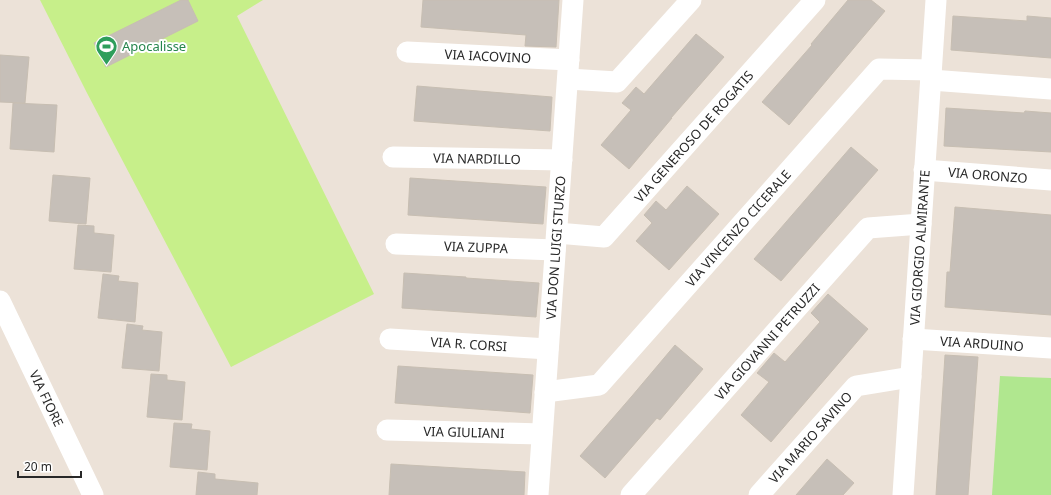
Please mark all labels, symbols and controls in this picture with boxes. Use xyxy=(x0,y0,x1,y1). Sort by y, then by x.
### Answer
sports icon: Apocalisse xyxy=(94,33,120,66)
place label: Apocalisse xyxy=(122,37,186,55)
street label: VIA IACOVINO xyxy=(444,45,532,67)
street label: VIA GENEROSO DE ROGATIS xyxy=(630,67,757,206)
street label: VIA NARDILLO xyxy=(433,149,521,168)
street label: VIA ORONZO xyxy=(947,163,1028,187)
street label: VIA VINCENZO CICERALE xyxy=(681,166,795,291)
street label: VIA GIORGIO ALMIRANTE xyxy=(905,169,934,326)
street label: VIA DON LUIGI STURZO xyxy=(541,175,570,320)
street label: VIA ZUPPA xyxy=(443,237,509,257)
street label: VIA GIOVANNI PETRUZZI xyxy=(710,280,824,404)
street label: VIA ARDUINO xyxy=(939,332,1024,355)
street label: VIA R. CORSI xyxy=(430,333,508,355)
street label: VIA FIORE xyxy=(25,367,68,430)
street label: VIA MARIO SAVINO xyxy=(764,388,856,487)
street label: VIA GIULIANI xyxy=(423,422,505,442)
scale bar xyxy=(18,453,81,479)
text: 20 m xyxy=(24,458,52,475)

